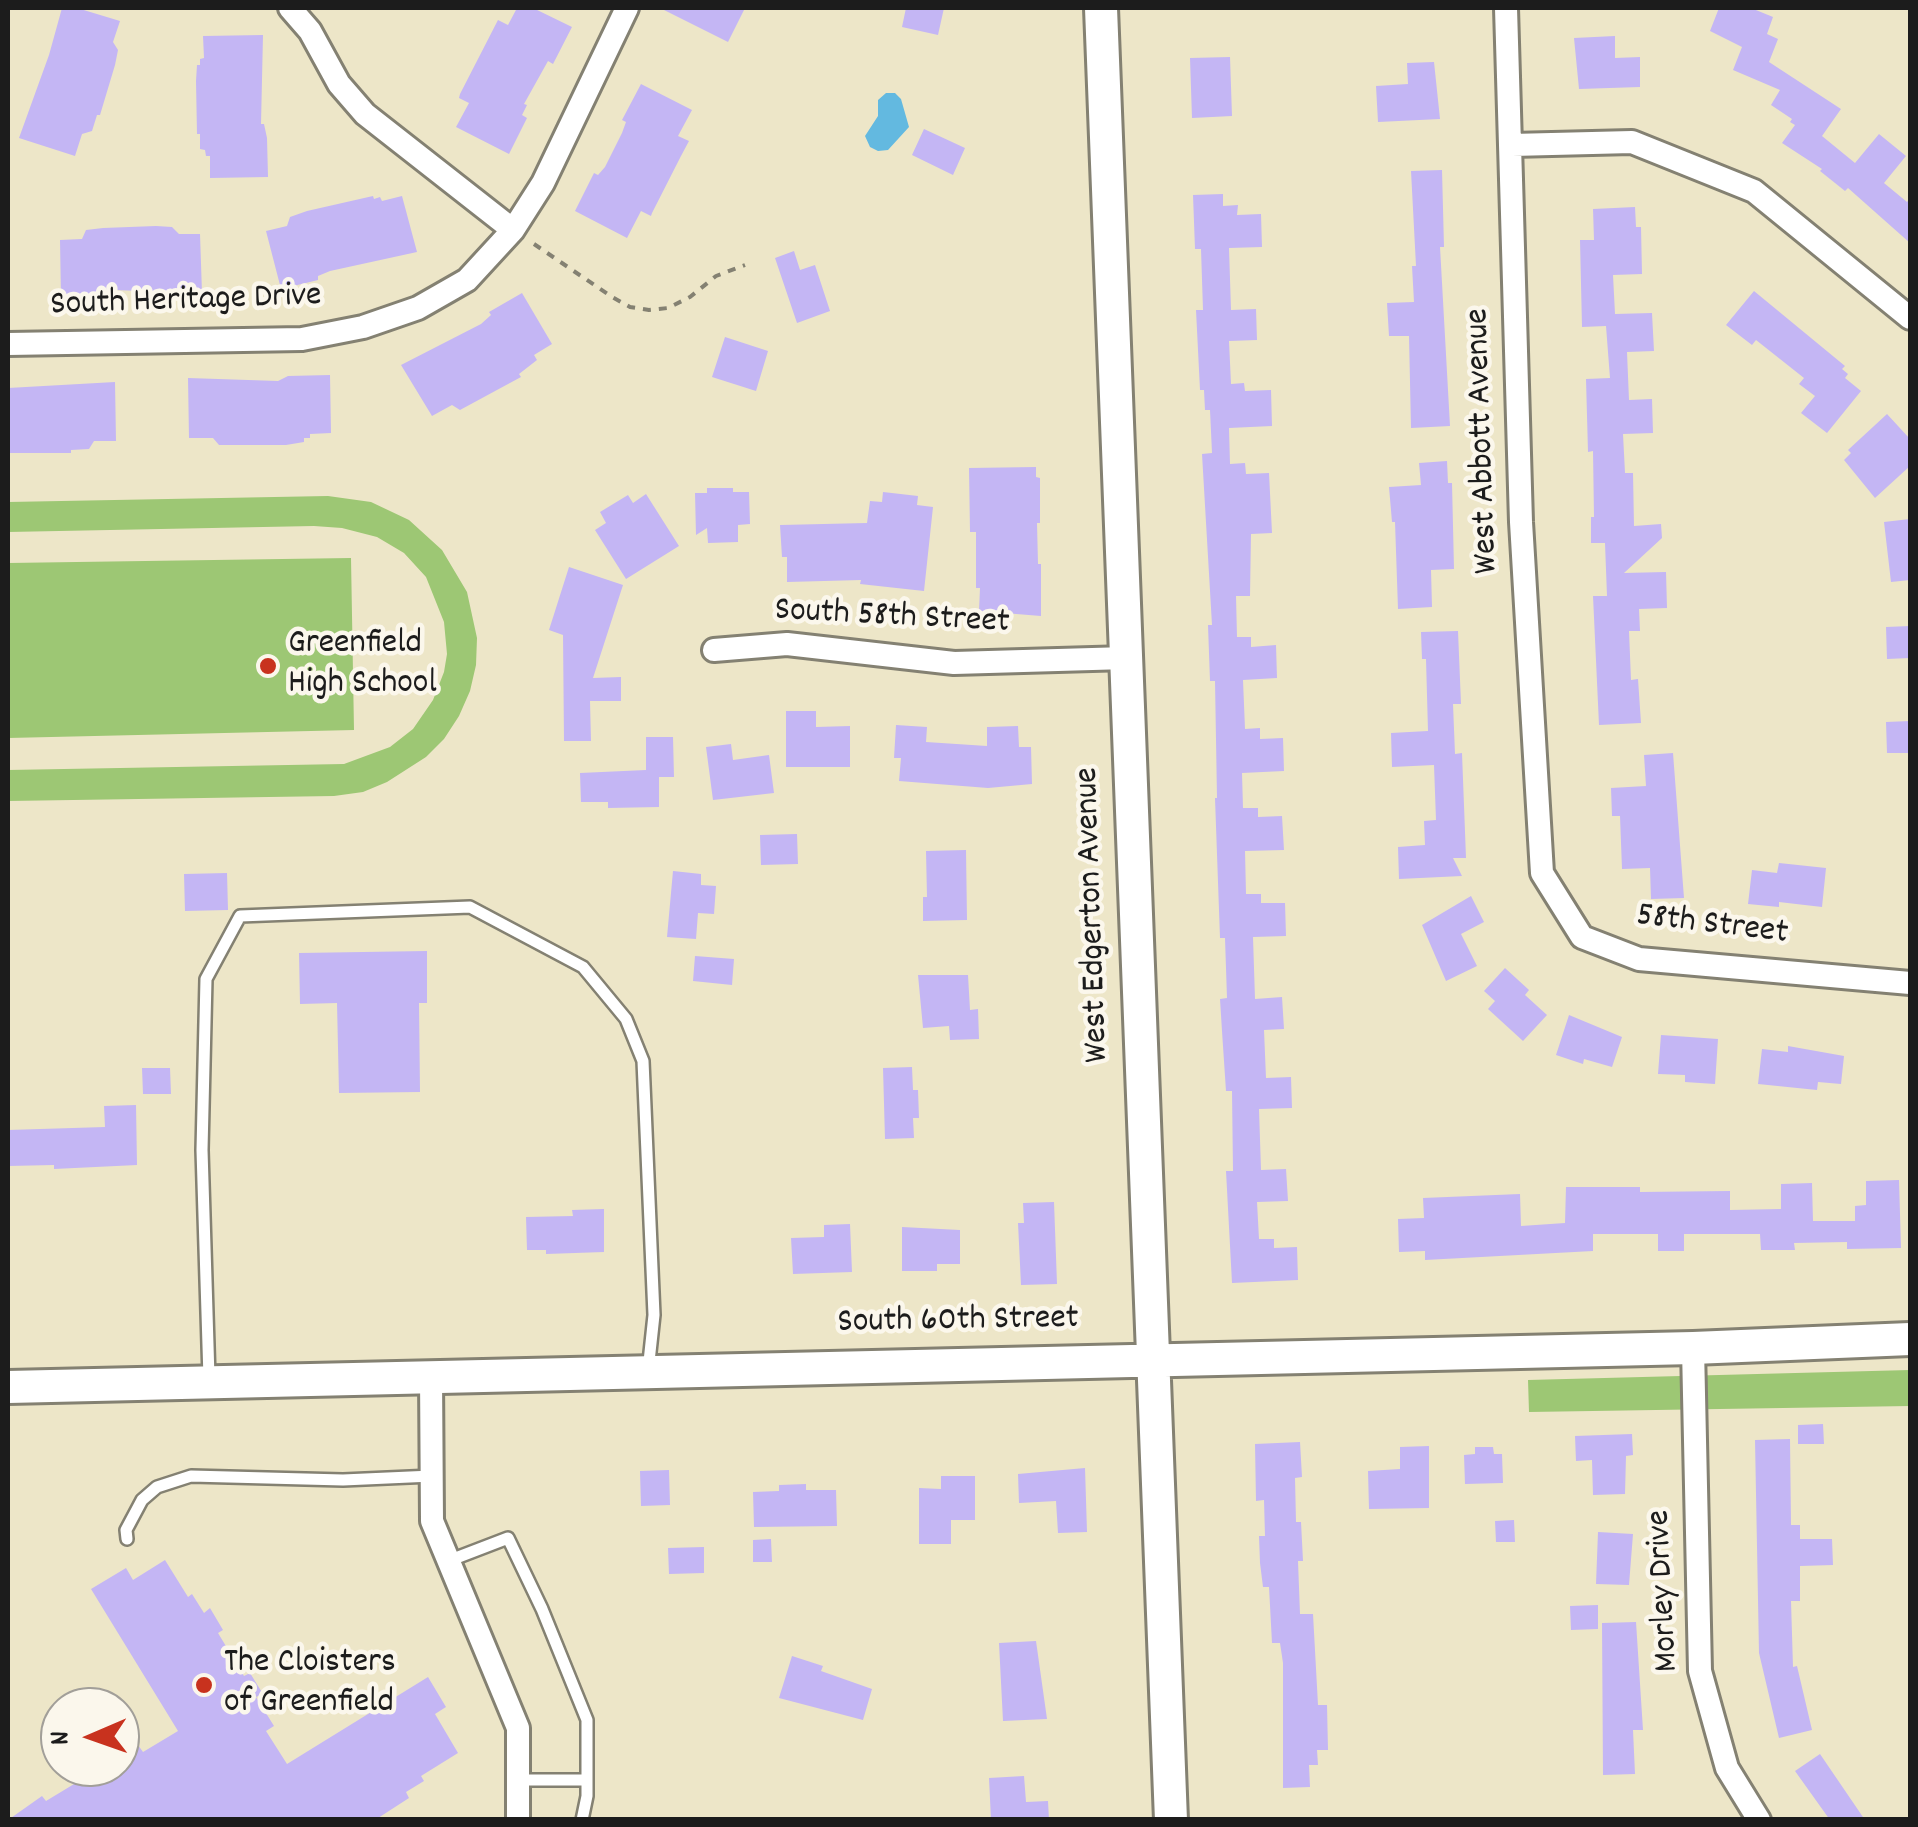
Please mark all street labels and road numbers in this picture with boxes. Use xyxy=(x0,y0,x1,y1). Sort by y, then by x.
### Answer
street label: South Heritage Drive xyxy=(50,277,322,329)
street label: West Abbott Avenue xyxy=(1459,307,1511,575)
street label: South 58th Street xyxy=(773,592,1011,646)
street label: West Edgerton Avenue xyxy=(1069,767,1121,1063)
street label: 58th Street xyxy=(1634,897,1790,957)
street label: South 60th Street xyxy=(837,1300,1079,1346)
street label: Morley Drive xyxy=(1641,1509,1691,1673)

